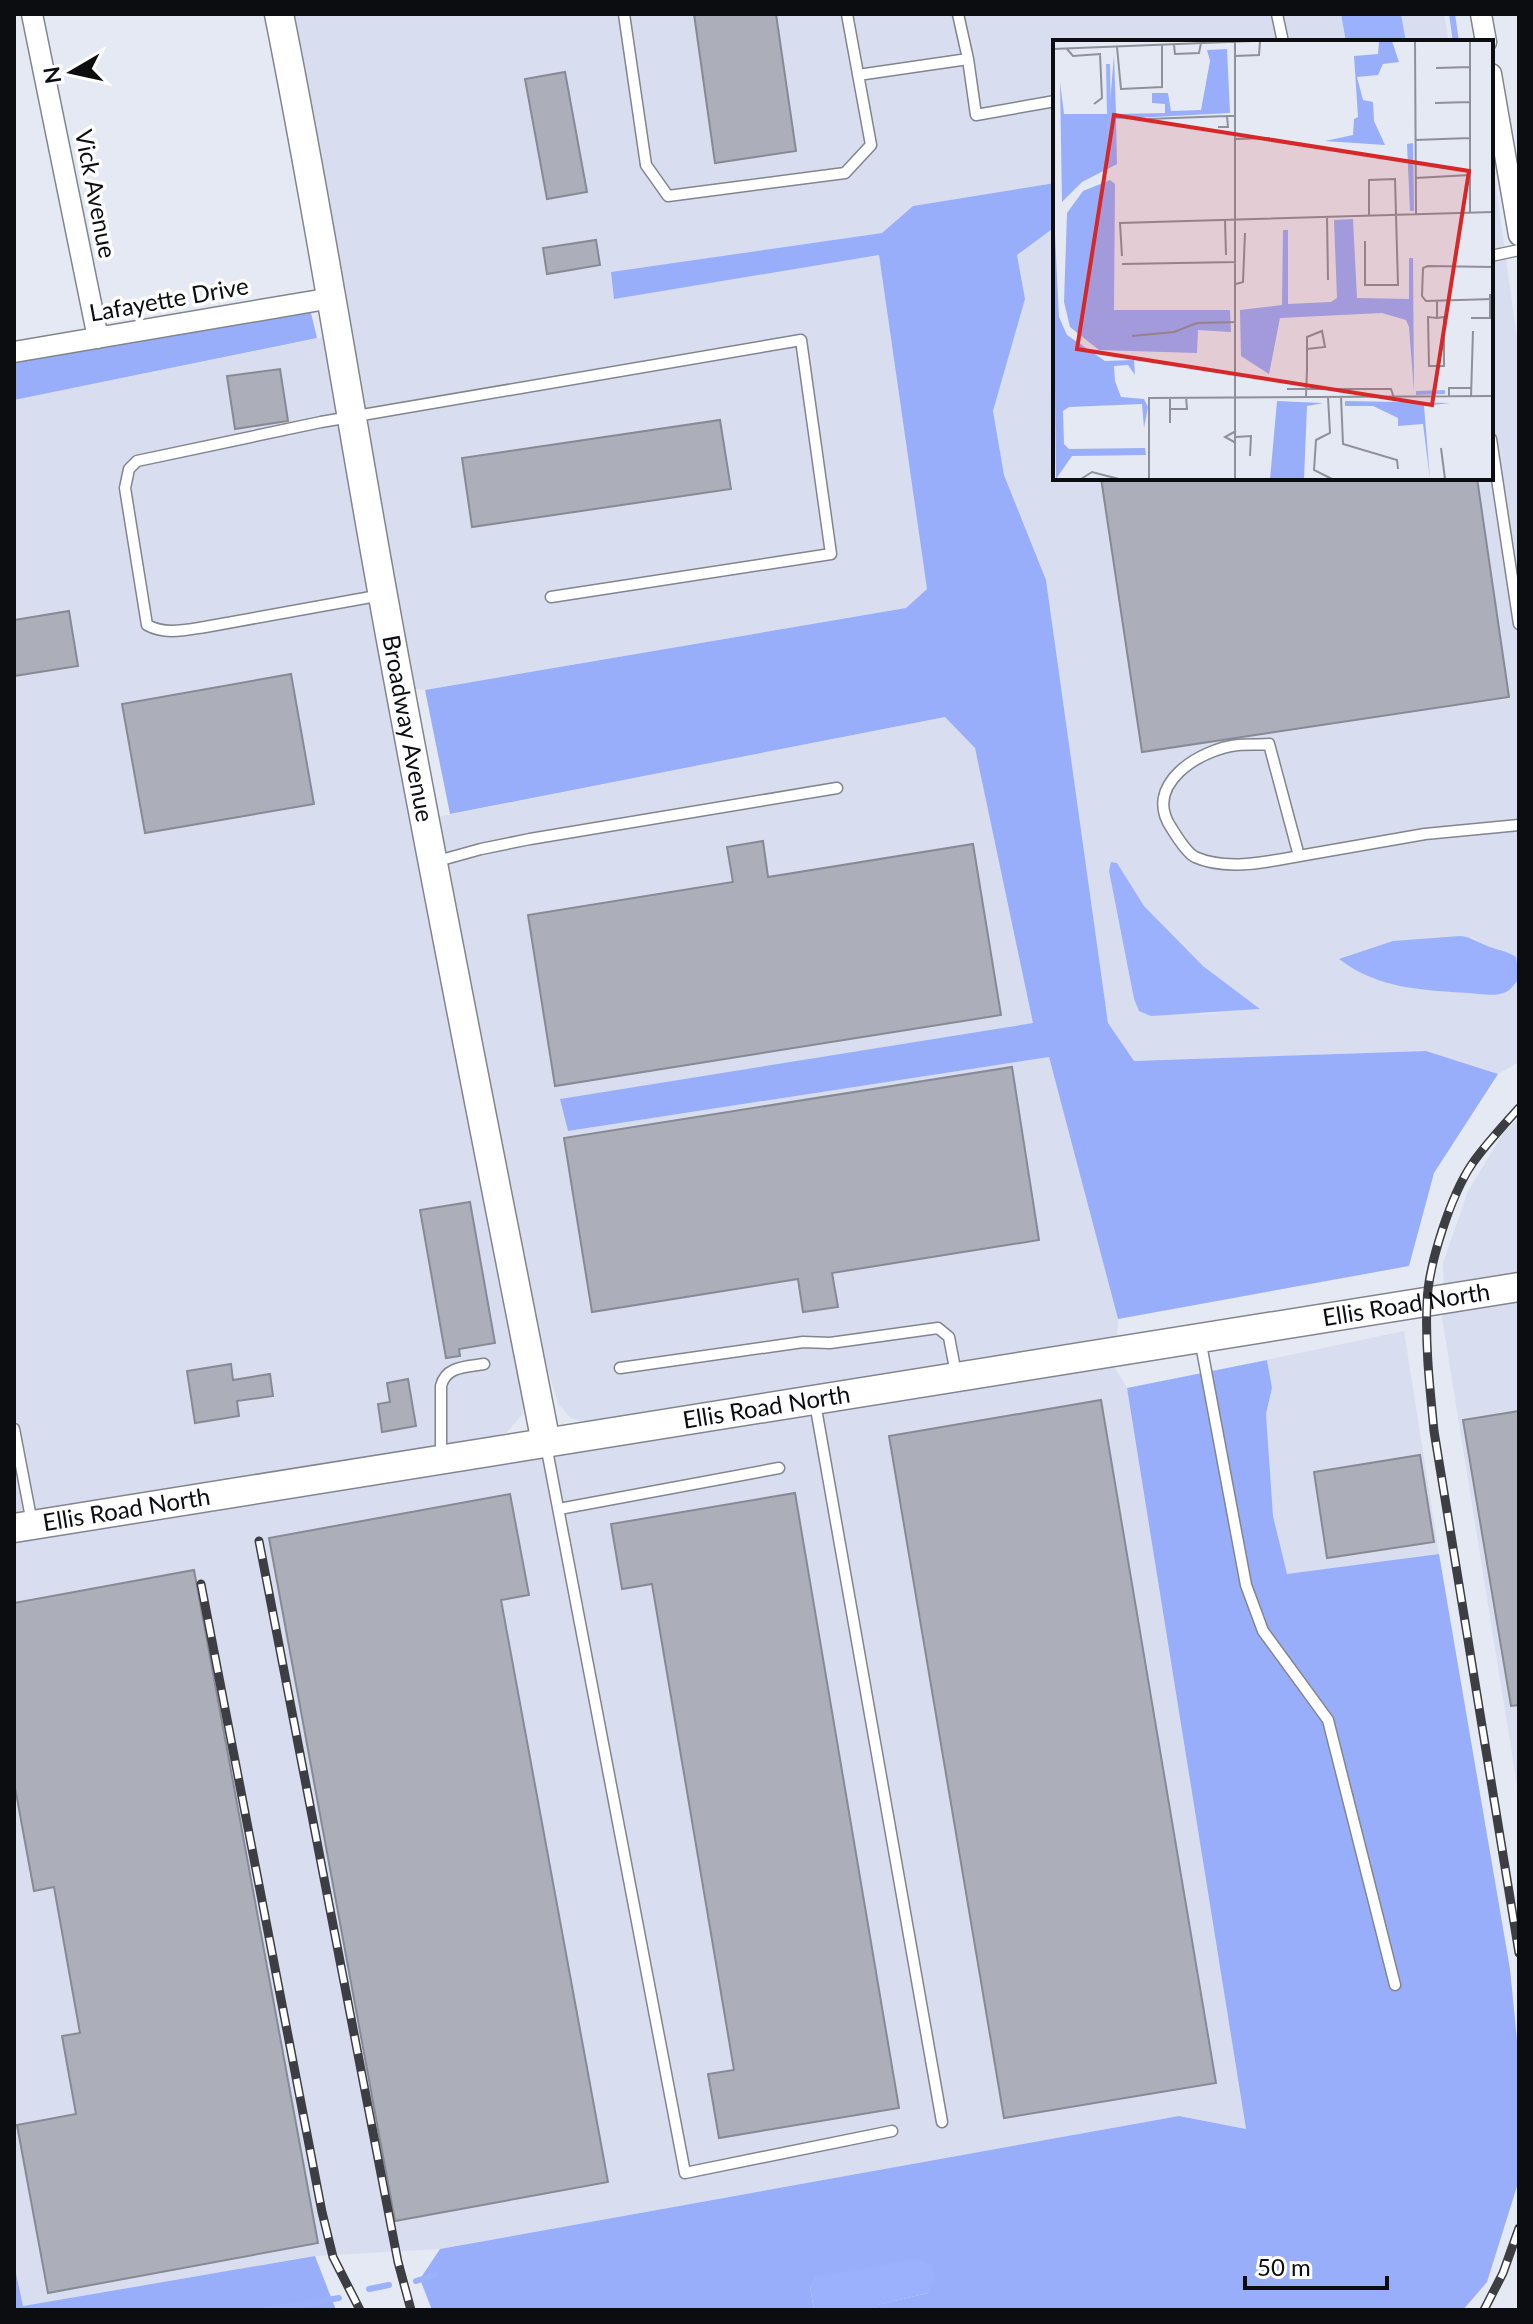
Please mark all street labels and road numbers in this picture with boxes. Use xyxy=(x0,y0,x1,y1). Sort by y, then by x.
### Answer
street label: Vick Avenue xyxy=(70,127,123,261)
street label: Lafayette Drive xyxy=(87,270,251,327)
street label: Broadway Avenue xyxy=(377,632,441,824)
street label: Ellis Road North xyxy=(1320,1276,1492,1331)
street label: Ellis Road North xyxy=(680,1378,852,1434)
street label: Ellis Road North xyxy=(41,1481,212,1536)

